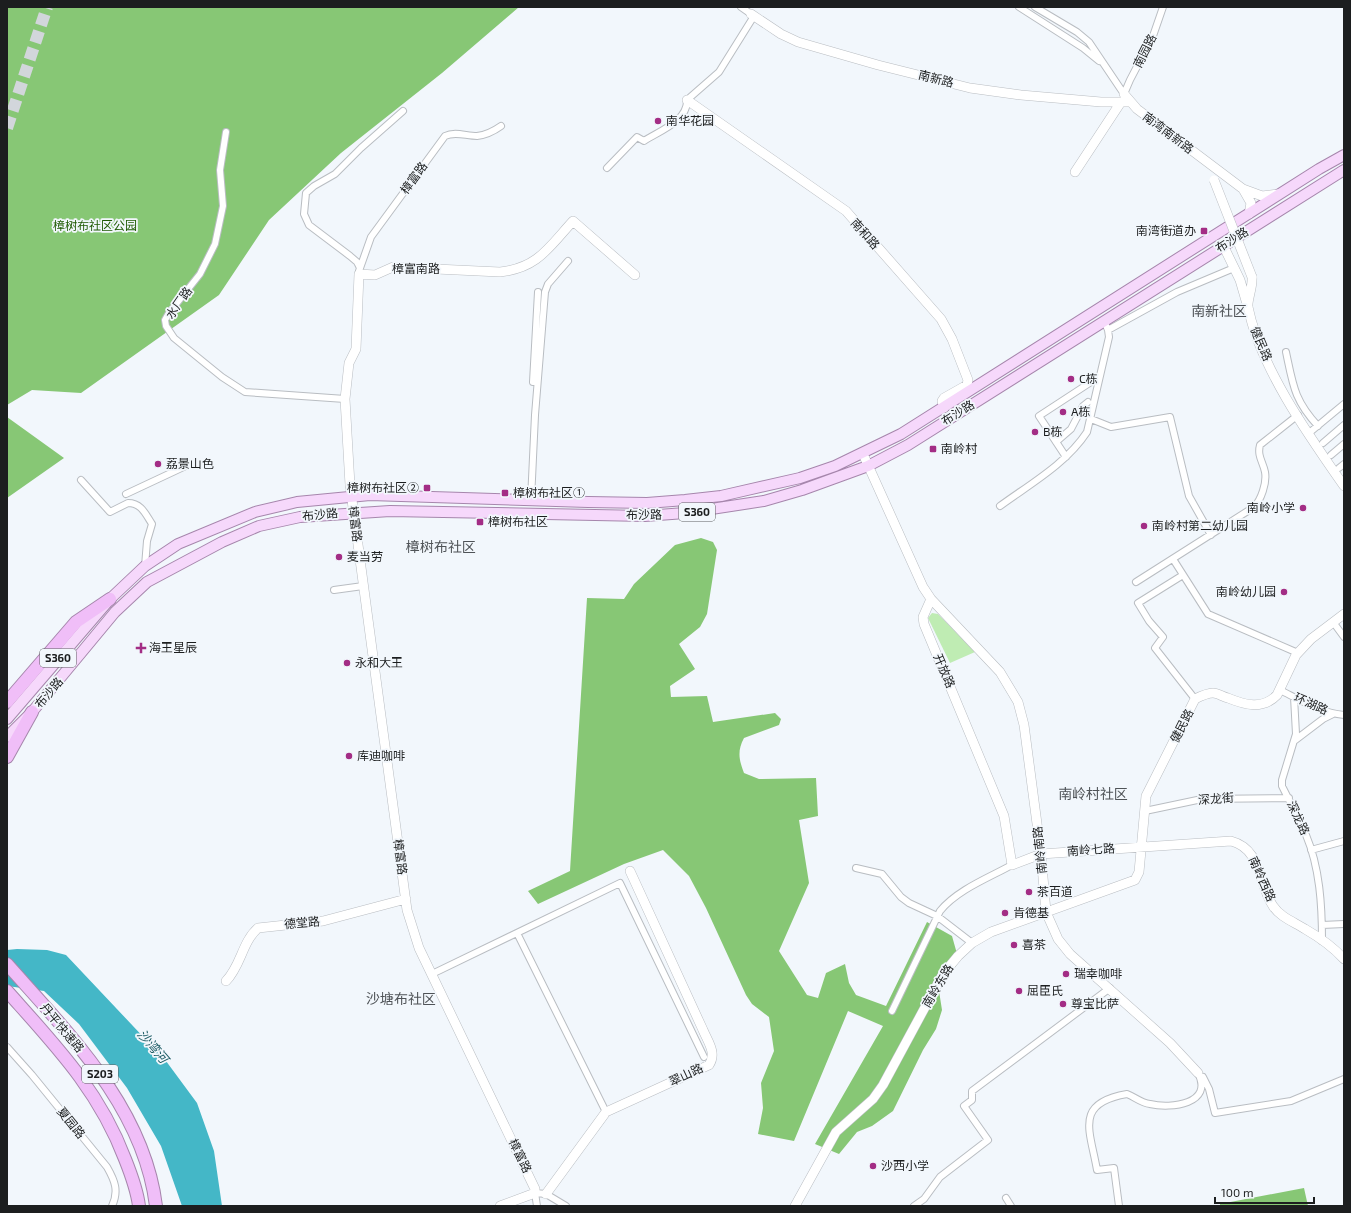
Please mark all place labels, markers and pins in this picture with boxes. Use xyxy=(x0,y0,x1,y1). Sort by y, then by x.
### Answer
place label: 南华花园 xyxy=(666,113,714,127)
marker: 南华花园 xyxy=(653,116,663,126)
place label: 南湾街道办 xyxy=(1136,223,1196,237)
marker: 南湾街道办 xyxy=(1199,226,1209,236)
place label: C栋 xyxy=(1079,371,1098,385)
marker: C栋 xyxy=(1066,374,1076,384)
place label: A栋 xyxy=(1071,404,1090,418)
marker: A栋 xyxy=(1058,407,1068,417)
place label: B栋 xyxy=(1043,424,1062,438)
marker: B栋 xyxy=(1030,427,1040,437)
place label: 南岭村 xyxy=(941,441,978,455)
marker: 南岭村 xyxy=(928,444,938,454)
place label: 荔景山色 xyxy=(166,456,214,470)
marker: 荔景山色 xyxy=(153,459,163,469)
place label: 樟树布社区② xyxy=(347,480,419,494)
marker: 樟树布社区② xyxy=(422,483,432,493)
place label: 樟树布社区① xyxy=(513,485,585,499)
marker: 樟树布社区① xyxy=(500,488,510,498)
place label: 南岭小学 xyxy=(1247,500,1295,514)
marker: 南岭小学 xyxy=(1298,503,1308,513)
place label: 樟树布社区 xyxy=(488,514,548,528)
marker: 樟树布社区 xyxy=(475,517,485,527)
place label: 南岭村第二幼儿园 xyxy=(1152,518,1248,532)
marker: 南岭村第二幼儿园 xyxy=(1139,521,1149,531)
place label: 麦当劳 xyxy=(347,549,383,563)
marker: 麦当劳 xyxy=(334,552,344,562)
place label: 南岭幼儿园 xyxy=(1216,584,1276,598)
marker: 南岭幼儿园 xyxy=(1279,587,1289,597)
place label: 海王星辰 xyxy=(149,640,197,654)
marker: 海王星辰 xyxy=(136,643,146,653)
place label: 永和大王 xyxy=(355,655,403,669)
marker: 永和大王 xyxy=(342,658,352,668)
place label: 库迪咖啡 xyxy=(357,748,405,762)
marker: 库迪咖啡 xyxy=(344,751,354,761)
place label: 茶百道 xyxy=(1037,884,1073,898)
marker: 茶百道 xyxy=(1024,887,1034,897)
place label: 肯德基 xyxy=(1013,905,1049,919)
marker: 肯德基 xyxy=(1000,908,1010,918)
place label: 喜茶 xyxy=(1022,937,1046,951)
marker: 喜茶 xyxy=(1009,940,1019,950)
place label: 瑞幸咖啡 xyxy=(1074,966,1122,980)
marker: 瑞幸咖啡 xyxy=(1061,969,1071,979)
place label: 屈臣氏 xyxy=(1027,983,1063,997)
marker: 屈臣氏 xyxy=(1014,986,1024,996)
place label: 尊宝比萨 xyxy=(1071,996,1119,1010)
marker: 尊宝比萨 xyxy=(1058,999,1068,1009)
place label: 沙西小学 xyxy=(881,1158,929,1172)
marker: 沙西小学 xyxy=(868,1161,878,1171)

